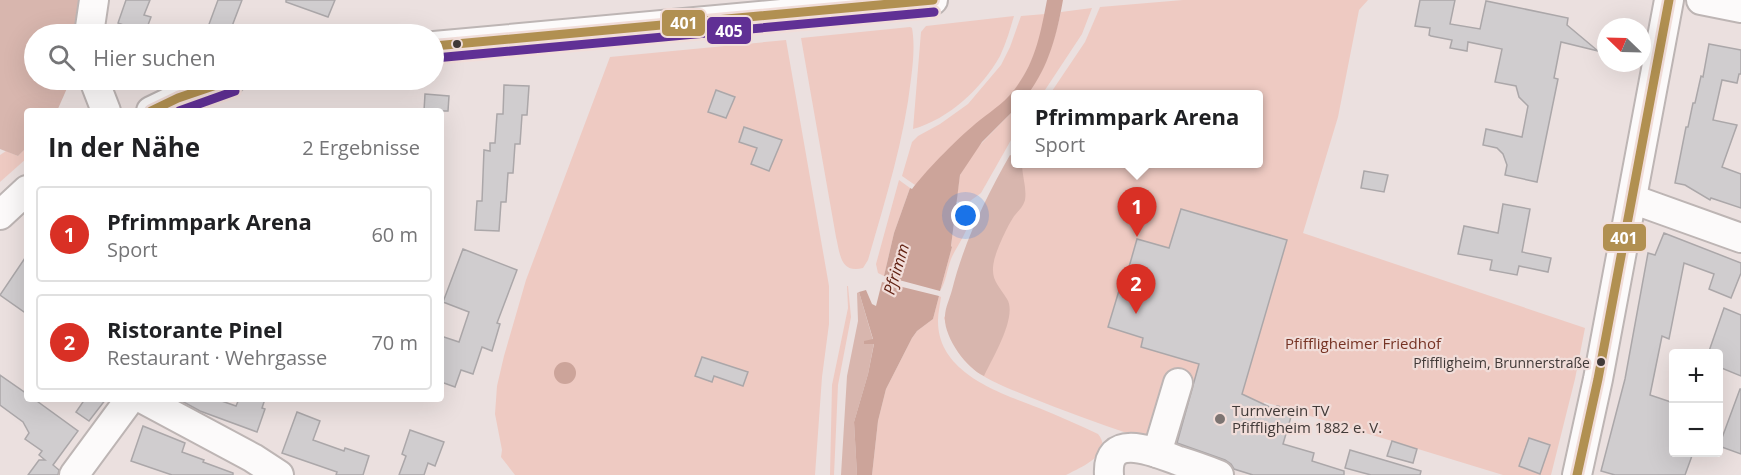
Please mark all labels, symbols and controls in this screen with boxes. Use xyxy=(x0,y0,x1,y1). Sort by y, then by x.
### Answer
line badge: 401 xyxy=(661,9,706,37)
text: 401 xyxy=(670,12,698,34)
line badge: 405 xyxy=(706,16,752,45)
north arrow xyxy=(1597,18,1651,72)
text: 405 xyxy=(715,20,743,42)
search box xyxy=(24,24,444,90)
unlabelled marker xyxy=(451,38,463,50)
icon: search xyxy=(45,41,78,74)
text: Hier suchen xyxy=(93,42,216,72)
popup xyxy=(1011,90,1263,168)
text: Pfrimmpark Arena xyxy=(1035,101,1239,131)
text: In der Nähe xyxy=(48,129,200,165)
text: Sport xyxy=(1035,131,1085,158)
text: 2 Ergebnisse xyxy=(302,134,420,161)
pin: 1 xyxy=(1118,188,1156,237)
your location xyxy=(951,201,980,230)
text: Pfrimmpark Arena xyxy=(107,206,312,236)
text: 1 xyxy=(64,221,75,248)
text: 60 m xyxy=(371,221,418,248)
line badge: 401 xyxy=(1602,223,1647,252)
text: 401 xyxy=(1610,227,1638,249)
text: Sport xyxy=(107,236,158,263)
water label: Pfrimm xyxy=(878,241,914,297)
pin: 2 xyxy=(1116,264,1156,314)
text: Ristorante Pinel xyxy=(107,314,283,344)
text: 2 xyxy=(64,329,75,356)
text: 70 m xyxy=(371,329,418,356)
park label: Pfiffligheimer Friedhof xyxy=(1285,333,1442,353)
text: Restaurant · Wehrgasse xyxy=(107,344,327,371)
map controls xyxy=(1669,349,1723,457)
button: + xyxy=(1669,349,1723,403)
place label: Pfiffligheim, Brunnerstraße xyxy=(1413,353,1590,372)
marker: Pfiffligheim, Brunnerstraße xyxy=(1595,356,1607,368)
place label: Turnverein TV Pfiffligheim 1882 e. V. xyxy=(1232,400,1382,437)
button: − xyxy=(1669,403,1723,457)
marker: Turnverein TV Pfiffligheim 1882 e. V. xyxy=(1213,412,1227,426)

